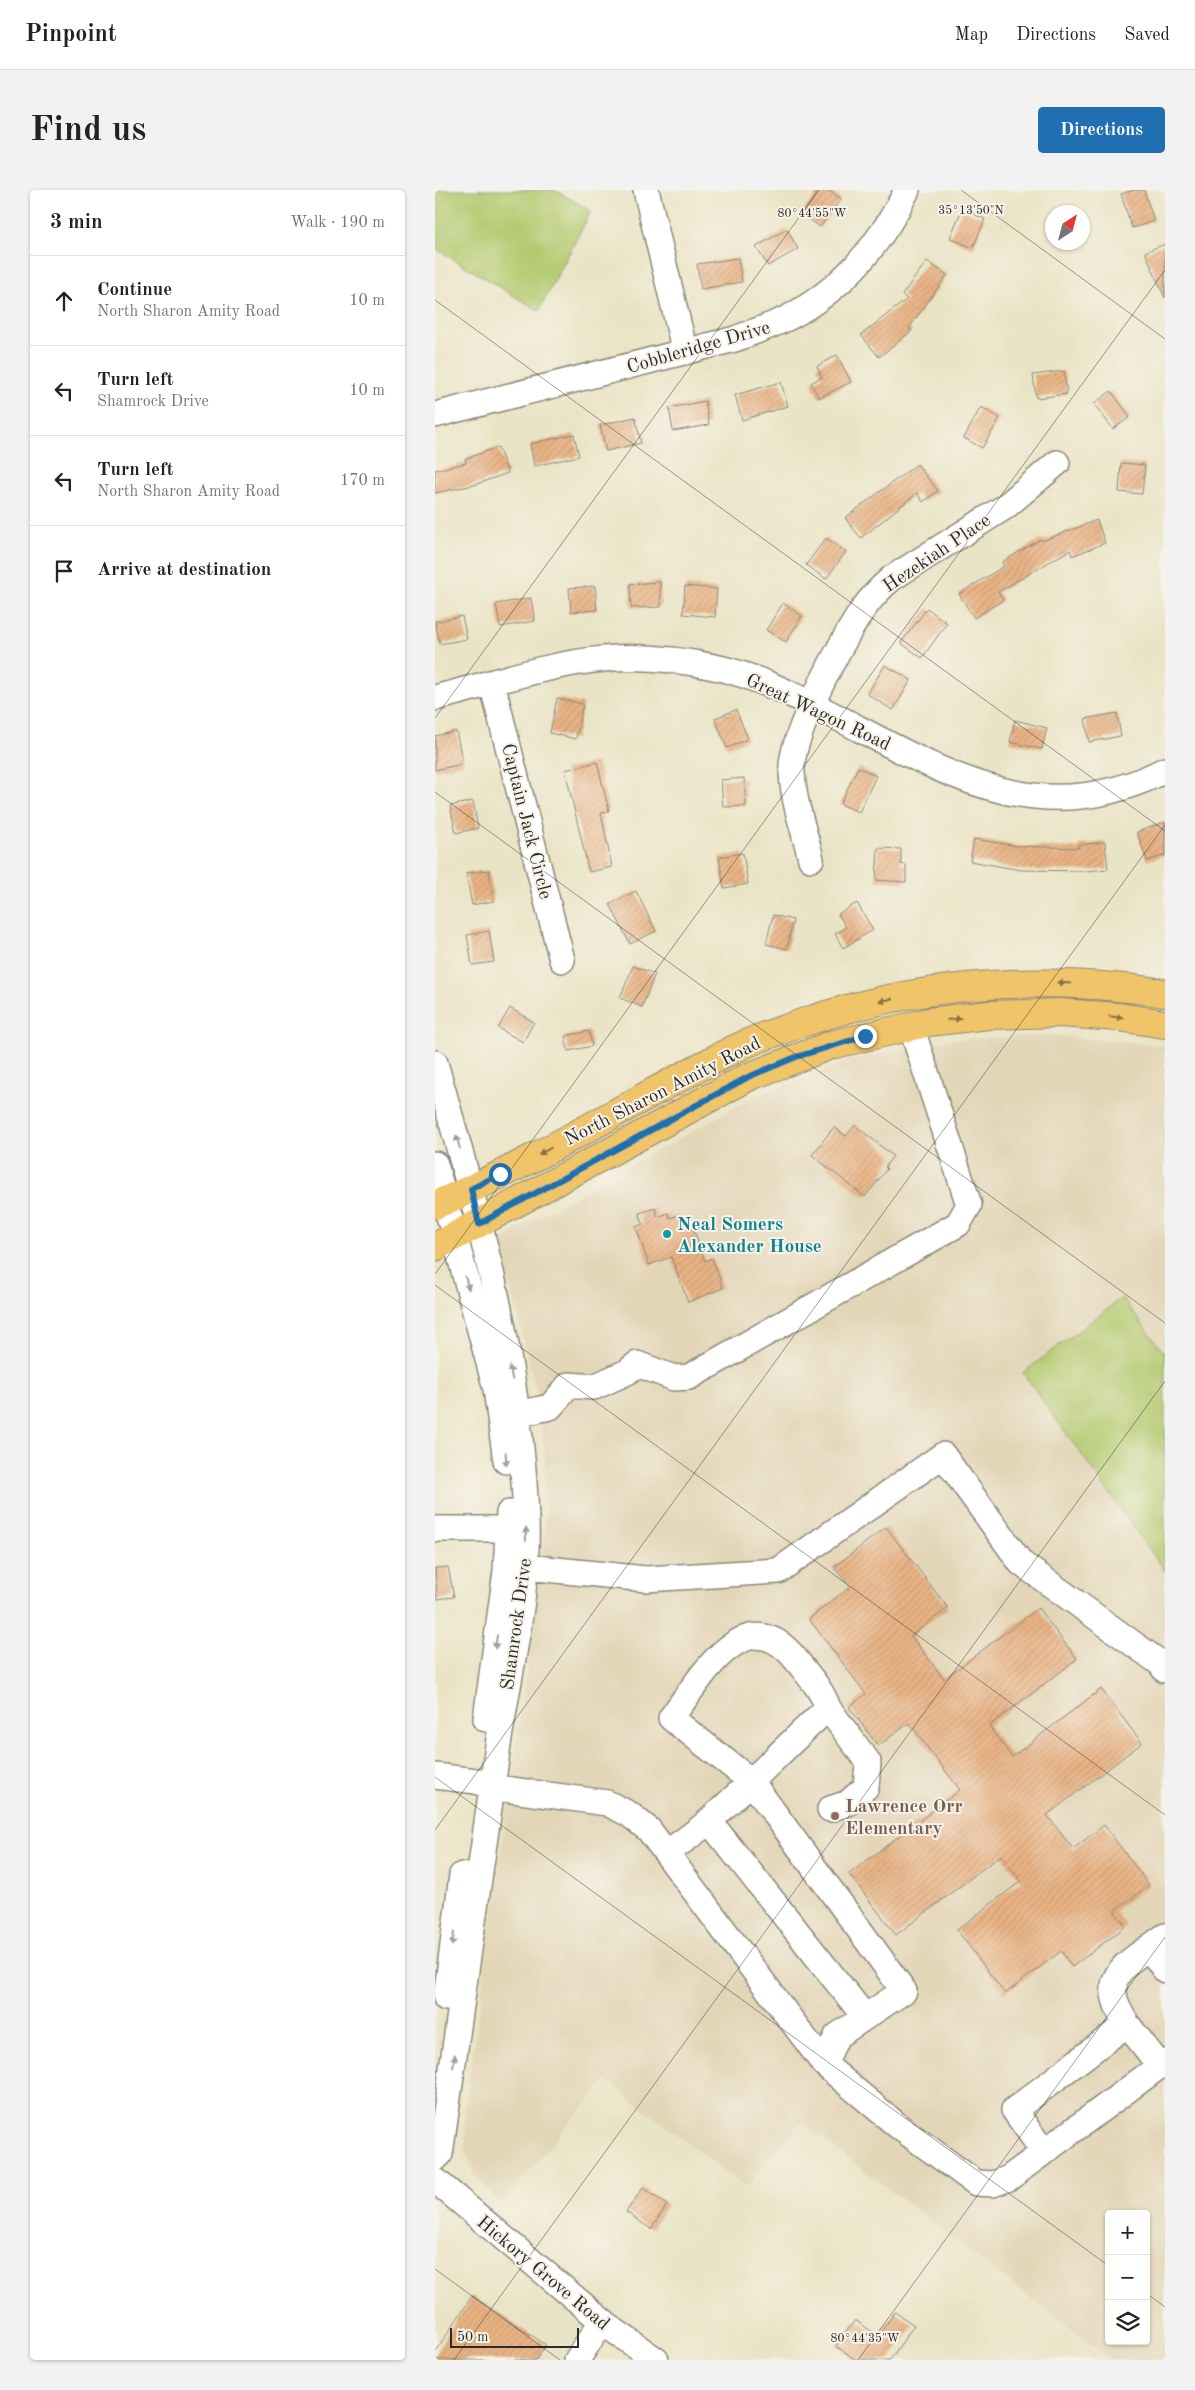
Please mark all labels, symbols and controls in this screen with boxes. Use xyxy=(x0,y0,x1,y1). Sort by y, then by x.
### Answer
text: Pinpoint xyxy=(25,23,117,47)
text: Map xyxy=(955,26,988,44)
text: Directions xyxy=(1016,26,1096,44)
text: Saved xyxy=(1124,26,1170,44)
button: Directions xyxy=(1038,107,1165,153)
text: Find us xyxy=(30,113,146,148)
text: 35°13'50"N xyxy=(938,204,1004,217)
north arrow xyxy=(1045,205,1090,250)
text: 80°44'55"W xyxy=(777,207,847,220)
text: 3 min xyxy=(50,212,103,233)
text: Walk · 190 m xyxy=(290,215,385,231)
text: Continue xyxy=(97,281,172,300)
icon: ahead xyxy=(50,287,78,315)
text: 10 m xyxy=(349,293,385,309)
text: North Sharon Amity Road xyxy=(97,304,280,320)
street label: Cobbleridge Drive xyxy=(625,319,773,378)
text: Turn left xyxy=(97,371,174,390)
icon: left xyxy=(50,377,78,405)
text: 10 m xyxy=(349,383,385,399)
text: Shamrock Drive xyxy=(97,394,209,410)
text: Turn left xyxy=(97,461,174,480)
icon: left xyxy=(50,467,78,495)
text: 170 m xyxy=(340,473,385,489)
text: North Sharon Amity Road xyxy=(97,484,280,500)
street label: Hezekiah Place xyxy=(880,511,995,597)
icon: arrive xyxy=(50,557,78,585)
text: Arrive at destination xyxy=(97,561,271,580)
street label: Great Wagon Road xyxy=(743,671,893,755)
street label: Captain Jack Circle xyxy=(497,742,554,901)
one-way arrow xyxy=(1056,978,1072,986)
one-way arrow xyxy=(878,996,893,1004)
one-way arrow xyxy=(1108,1013,1124,1021)
one-way arrow xyxy=(946,1015,962,1023)
route end xyxy=(854,1025,877,1048)
street label: North Sharon Amity Road xyxy=(562,1034,764,1150)
one-way arrow xyxy=(453,1134,461,1149)
one-way arrow xyxy=(538,1147,552,1155)
route start xyxy=(489,1163,512,1186)
place label: Neal Somers Alexander House xyxy=(677,1216,822,1257)
marker: Neal Somers Alexander House xyxy=(661,1228,673,1240)
one-way arrow xyxy=(463,1276,471,1291)
one-way arrow xyxy=(507,1365,515,1380)
one-way arrow xyxy=(502,1451,510,1467)
one-way arrow xyxy=(522,1526,530,1542)
street label: Shamrock Drive xyxy=(499,1557,536,1691)
one-way arrow xyxy=(491,1635,499,1651)
place label: Lawrence Orr Elementary xyxy=(845,1798,963,1839)
marker: Lawrence Orr Elementary xyxy=(829,1810,841,1822)
one-way arrow xyxy=(449,1931,457,1947)
one-way arrow xyxy=(450,2052,458,2068)
map controls xyxy=(1105,2210,1150,2345)
button: + xyxy=(1105,2210,1150,2255)
street label: Hickory Grove Road xyxy=(473,2213,612,2335)
button: − xyxy=(1105,2255,1150,2300)
button: layers xyxy=(1105,2300,1150,2345)
scale bar xyxy=(450,2325,579,2348)
text: 50 m xyxy=(457,2330,488,2344)
text: 80°44'35"W xyxy=(830,2332,900,2345)

